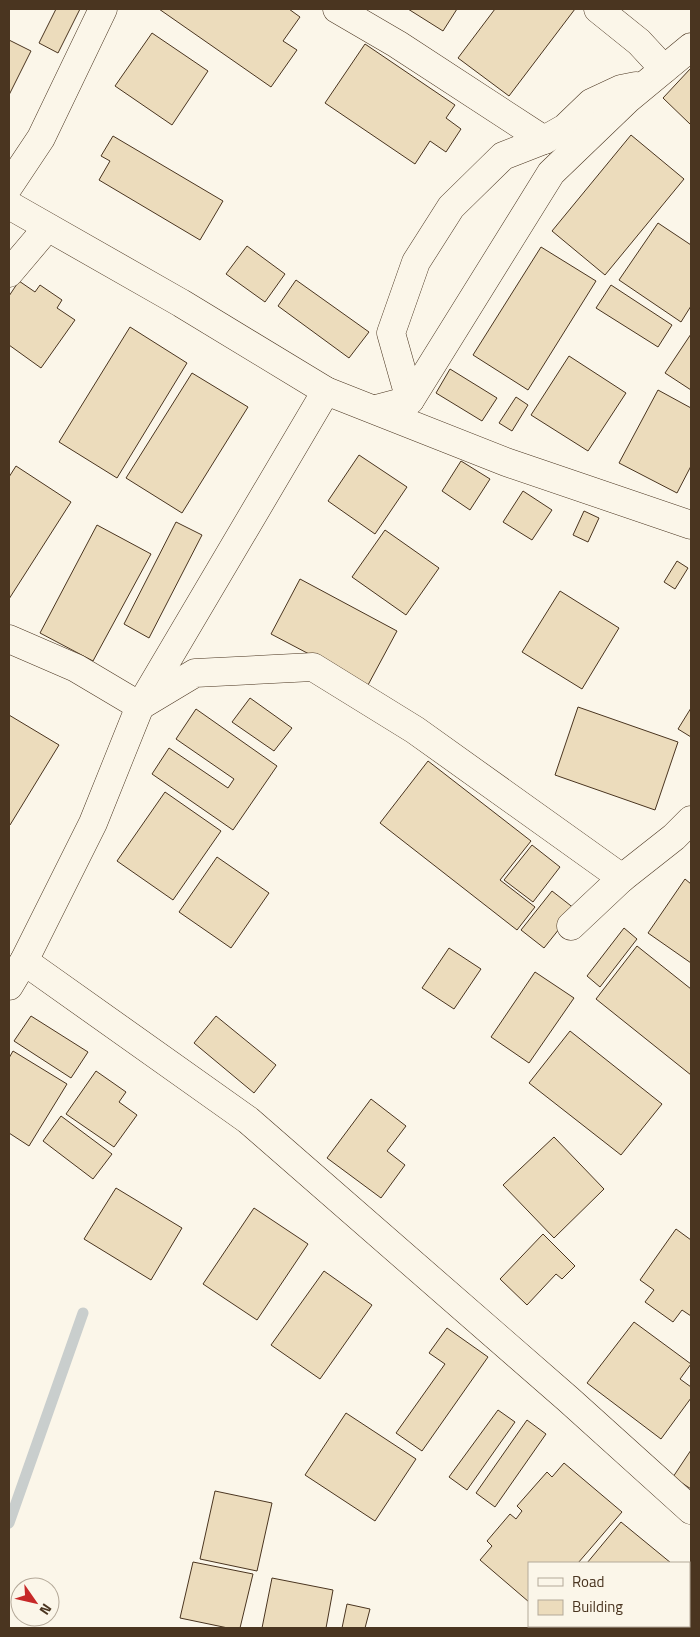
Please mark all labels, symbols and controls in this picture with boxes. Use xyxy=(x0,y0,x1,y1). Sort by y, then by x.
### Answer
legend xyxy=(528,1562,690,1627)
text: Road xyxy=(572,1570,604,1593)
north arrow xyxy=(10,1577,60,1627)
text: Building xyxy=(572,1595,623,1618)
text: N xyxy=(35,1600,58,1619)

